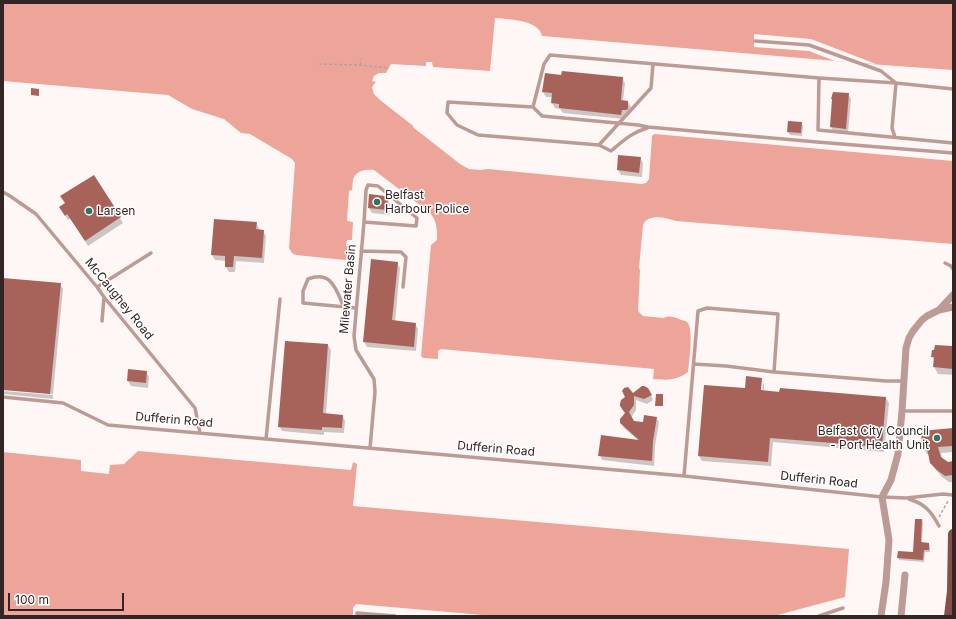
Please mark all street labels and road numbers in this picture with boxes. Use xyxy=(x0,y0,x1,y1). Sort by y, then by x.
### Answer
street label: Milewater Basin xyxy=(337,244,359,334)
street label: McCaughey Road xyxy=(82,255,156,343)
street label: Dufferin Road xyxy=(135,409,213,431)
street label: Dufferin Road xyxy=(457,438,535,460)
street label: Dufferin Road xyxy=(780,469,858,491)

